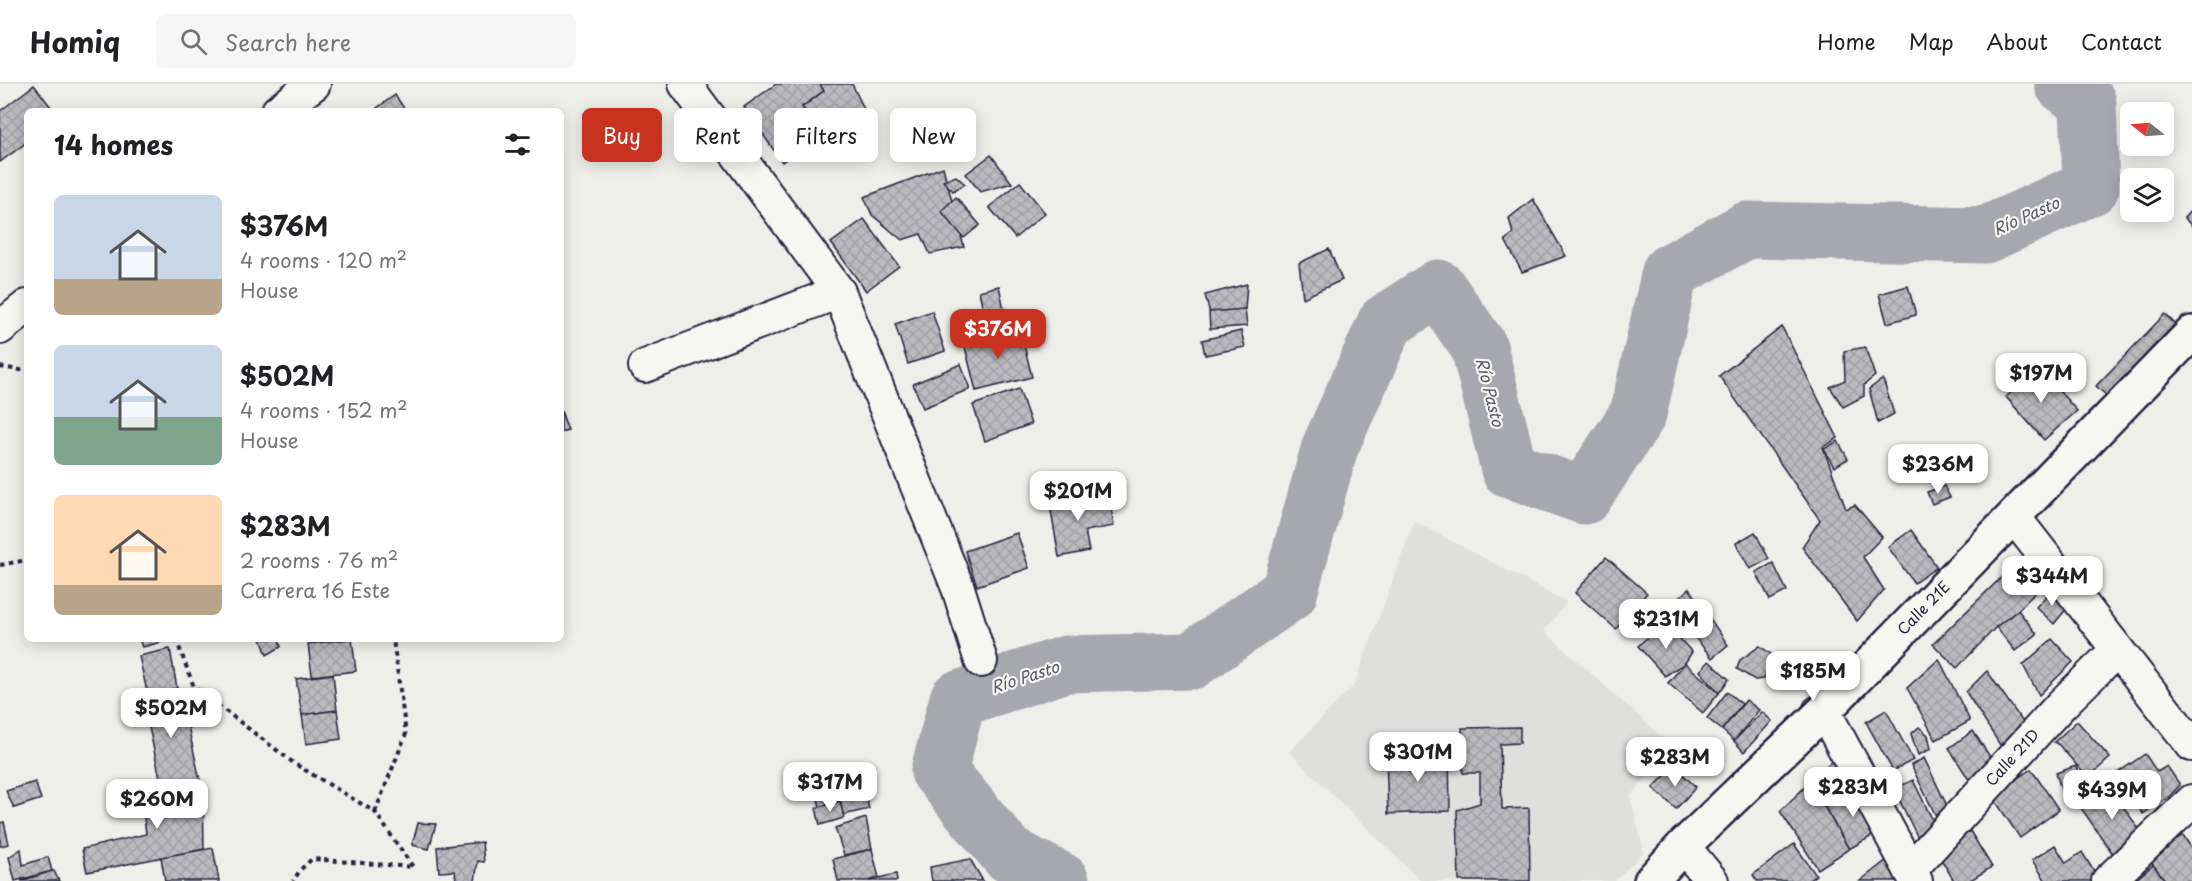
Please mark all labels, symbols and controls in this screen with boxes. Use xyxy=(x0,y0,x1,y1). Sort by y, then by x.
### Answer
search box xyxy=(156,14,576,68)
text: Homiq xyxy=(30,20,120,63)
icon: search xyxy=(177,25,210,58)
text: Search here xyxy=(225,25,351,58)
text: Home xyxy=(1817,25,1876,57)
text: Map xyxy=(1909,25,1954,57)
text: About xyxy=(1987,25,2048,57)
text: Contact xyxy=(2081,25,2162,57)
north arrow xyxy=(2120,102,2174,156)
map controls xyxy=(2120,102,2174,222)
chip: Buy xyxy=(582,108,662,162)
chip: Rent xyxy=(674,108,762,162)
chip: Filters xyxy=(774,108,878,162)
chip: New xyxy=(890,108,976,162)
text: 14 homes xyxy=(54,125,173,164)
icon: filters xyxy=(501,128,534,161)
button: layers xyxy=(2120,168,2174,222)
water label: Río Pasto xyxy=(1989,189,2064,240)
text: $376M xyxy=(240,206,328,245)
icon: home xyxy=(102,219,174,291)
text: 4 rooms · 120 m² xyxy=(240,245,407,275)
text: House xyxy=(240,275,299,305)
pin: $376M xyxy=(956,309,1040,360)
text: $376M xyxy=(964,313,1032,343)
pin: $197M xyxy=(1999,353,2083,404)
water label: Río Pasto xyxy=(1471,355,1511,430)
text: $502M xyxy=(240,356,334,395)
text: $197M xyxy=(2009,357,2073,387)
icon: home xyxy=(102,369,174,441)
text: 4 rooms · 152 m² xyxy=(240,395,408,425)
text: House xyxy=(240,425,299,455)
pin: $236M xyxy=(1896,444,1980,495)
text: $236M xyxy=(1902,448,1974,478)
pin: $201M xyxy=(1036,471,1120,522)
text: $201M xyxy=(1044,475,1112,505)
text: $283M xyxy=(240,506,331,545)
icon: home xyxy=(102,519,174,591)
text: 2 rooms · 76 m² xyxy=(240,545,398,575)
pin: $344M xyxy=(2010,556,2094,607)
text: $344M xyxy=(2016,560,2088,590)
text: Carrera 16 Este xyxy=(240,575,390,605)
street label: Calle 21E xyxy=(1891,575,1955,639)
pin: $231M xyxy=(1624,599,1708,650)
text: $231M xyxy=(1633,603,1699,633)
pin: $185M xyxy=(1771,651,1855,702)
water label: Río Pasto xyxy=(988,653,1063,698)
text: $185M xyxy=(1780,655,1846,685)
pin: $502M xyxy=(129,688,213,739)
text: $502M xyxy=(135,692,207,722)
street label: Calle 21D xyxy=(1979,723,2044,791)
pin: $301M xyxy=(1376,732,1460,783)
text: $301M xyxy=(1383,736,1453,766)
pin: $283M xyxy=(1633,737,1717,788)
text: $283M xyxy=(1640,741,1710,771)
pin: $317M xyxy=(788,762,872,813)
text: $317M xyxy=(797,766,863,796)
pin: $283M xyxy=(1811,767,1895,818)
pin: $439M xyxy=(2070,770,2154,821)
text: $283M xyxy=(1818,771,1888,801)
text: $439M xyxy=(2077,774,2147,804)
pin: $260M xyxy=(115,779,199,830)
text: $260M xyxy=(120,783,194,813)

